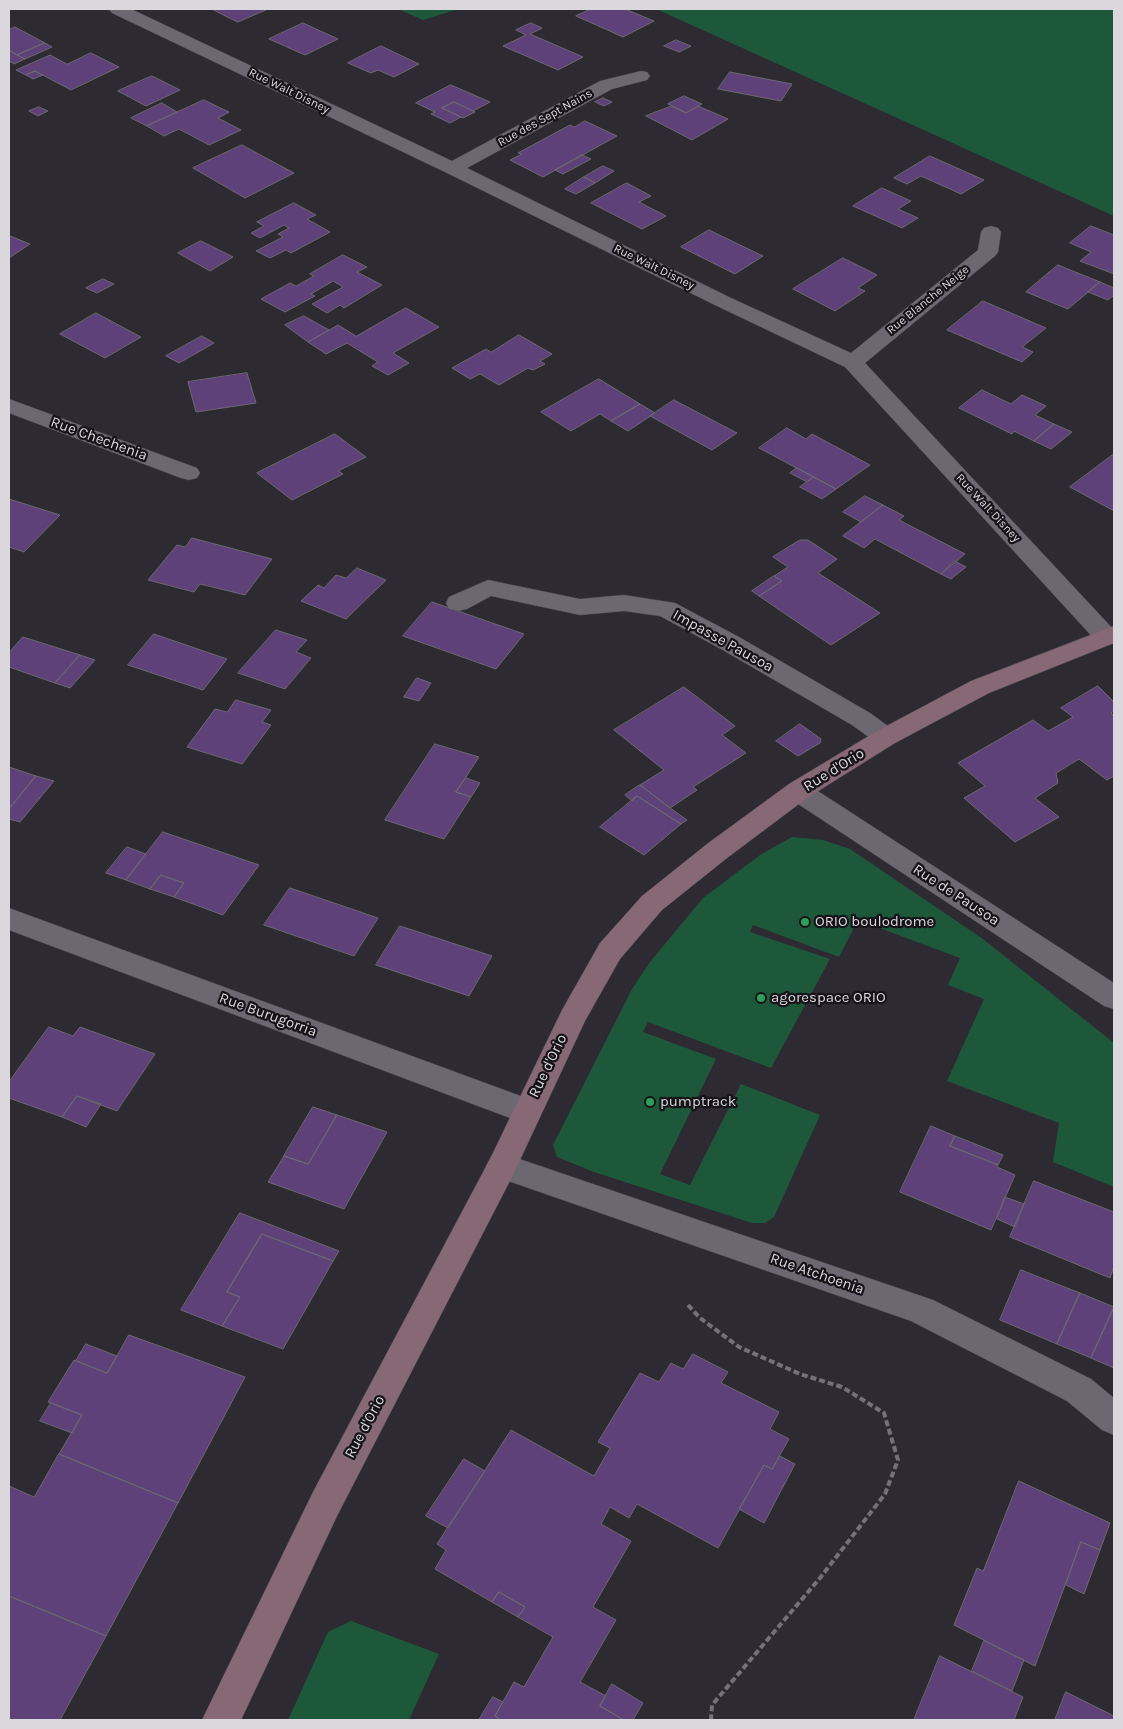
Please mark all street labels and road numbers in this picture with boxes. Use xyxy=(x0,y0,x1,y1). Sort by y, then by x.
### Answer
street label: Rue Walt Disney xyxy=(246,65,332,117)
street label: Rue des Sept Nains xyxy=(495,86,595,150)
street label: Rue Walt Disney xyxy=(611,241,697,293)
street label: Rue Blanche Neige xyxy=(884,262,972,338)
street label: Rue Chechenia xyxy=(48,413,150,465)
street label: Rue Walt Disney xyxy=(953,471,1023,545)
street label: Impasse Pausoa xyxy=(670,606,776,676)
street label: Rue d'Orio xyxy=(800,744,868,796)
street label: Rue de Pausoa xyxy=(909,860,1003,930)
street label: Rue Burugorria xyxy=(217,989,319,1041)
street label: Rue d'Orio xyxy=(525,1031,571,1101)
street label: Rue Atchoenia xyxy=(768,1249,866,1299)
street label: Rue d'Orio xyxy=(341,1393,389,1461)

